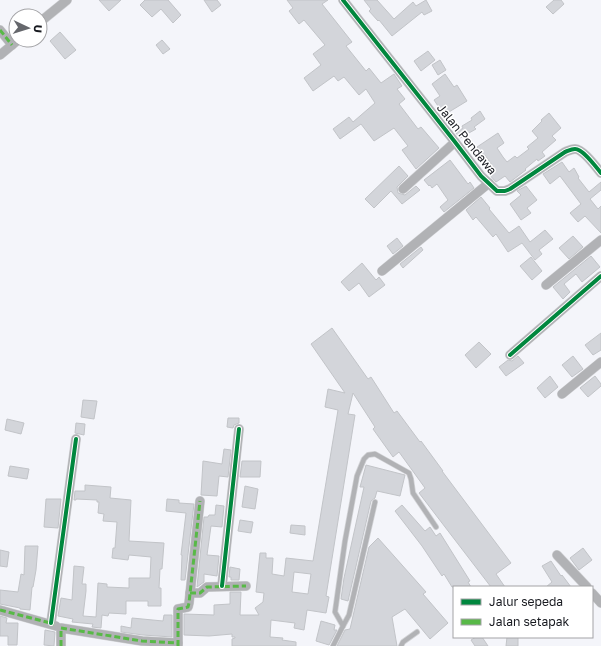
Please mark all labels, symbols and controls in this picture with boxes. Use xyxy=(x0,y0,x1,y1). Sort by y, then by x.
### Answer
north arrow xyxy=(8,8,48,48)
text: U xyxy=(32,24,45,33)
street label: Jalan Pendawa xyxy=(434,101,500,177)
legend xyxy=(453,586,593,638)
text: Jalur sepeda xyxy=(489,594,563,609)
text: Jalan setapak xyxy=(489,614,570,629)

